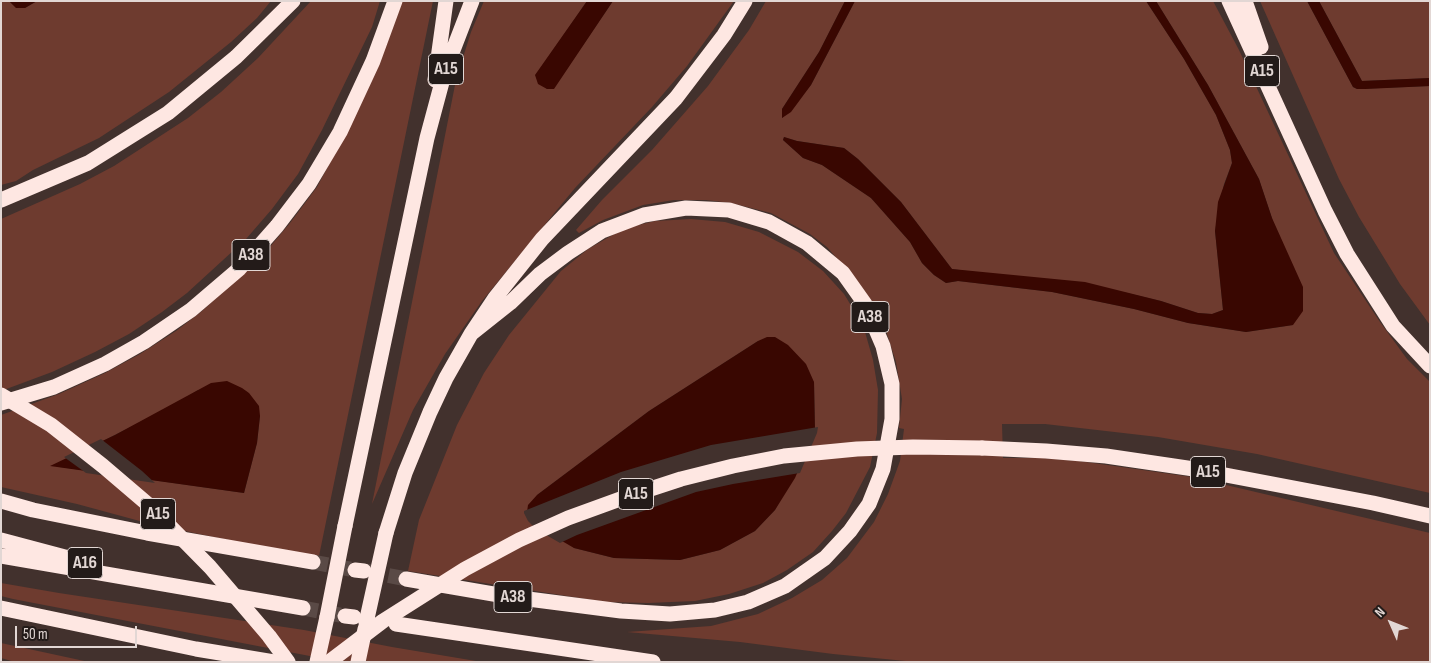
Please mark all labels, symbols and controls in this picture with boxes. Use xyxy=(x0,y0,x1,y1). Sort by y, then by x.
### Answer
road number: A15 xyxy=(428,54,464,85)
road number: A15 xyxy=(1244,56,1280,86)
road number: A38 xyxy=(232,240,270,270)
road number: A38 xyxy=(851,302,889,332)
road number: A15 xyxy=(1190,457,1226,488)
road number: A15 xyxy=(618,478,654,509)
road number: A15 xyxy=(140,498,176,530)
road number: A16 xyxy=(68,548,102,578)
road number: A38 xyxy=(494,582,532,612)
north arrow xyxy=(1366,598,1416,648)
text: N xyxy=(1371,604,1389,621)
scale bar xyxy=(18,616,140,648)
text: 50 m xyxy=(23,625,48,644)

